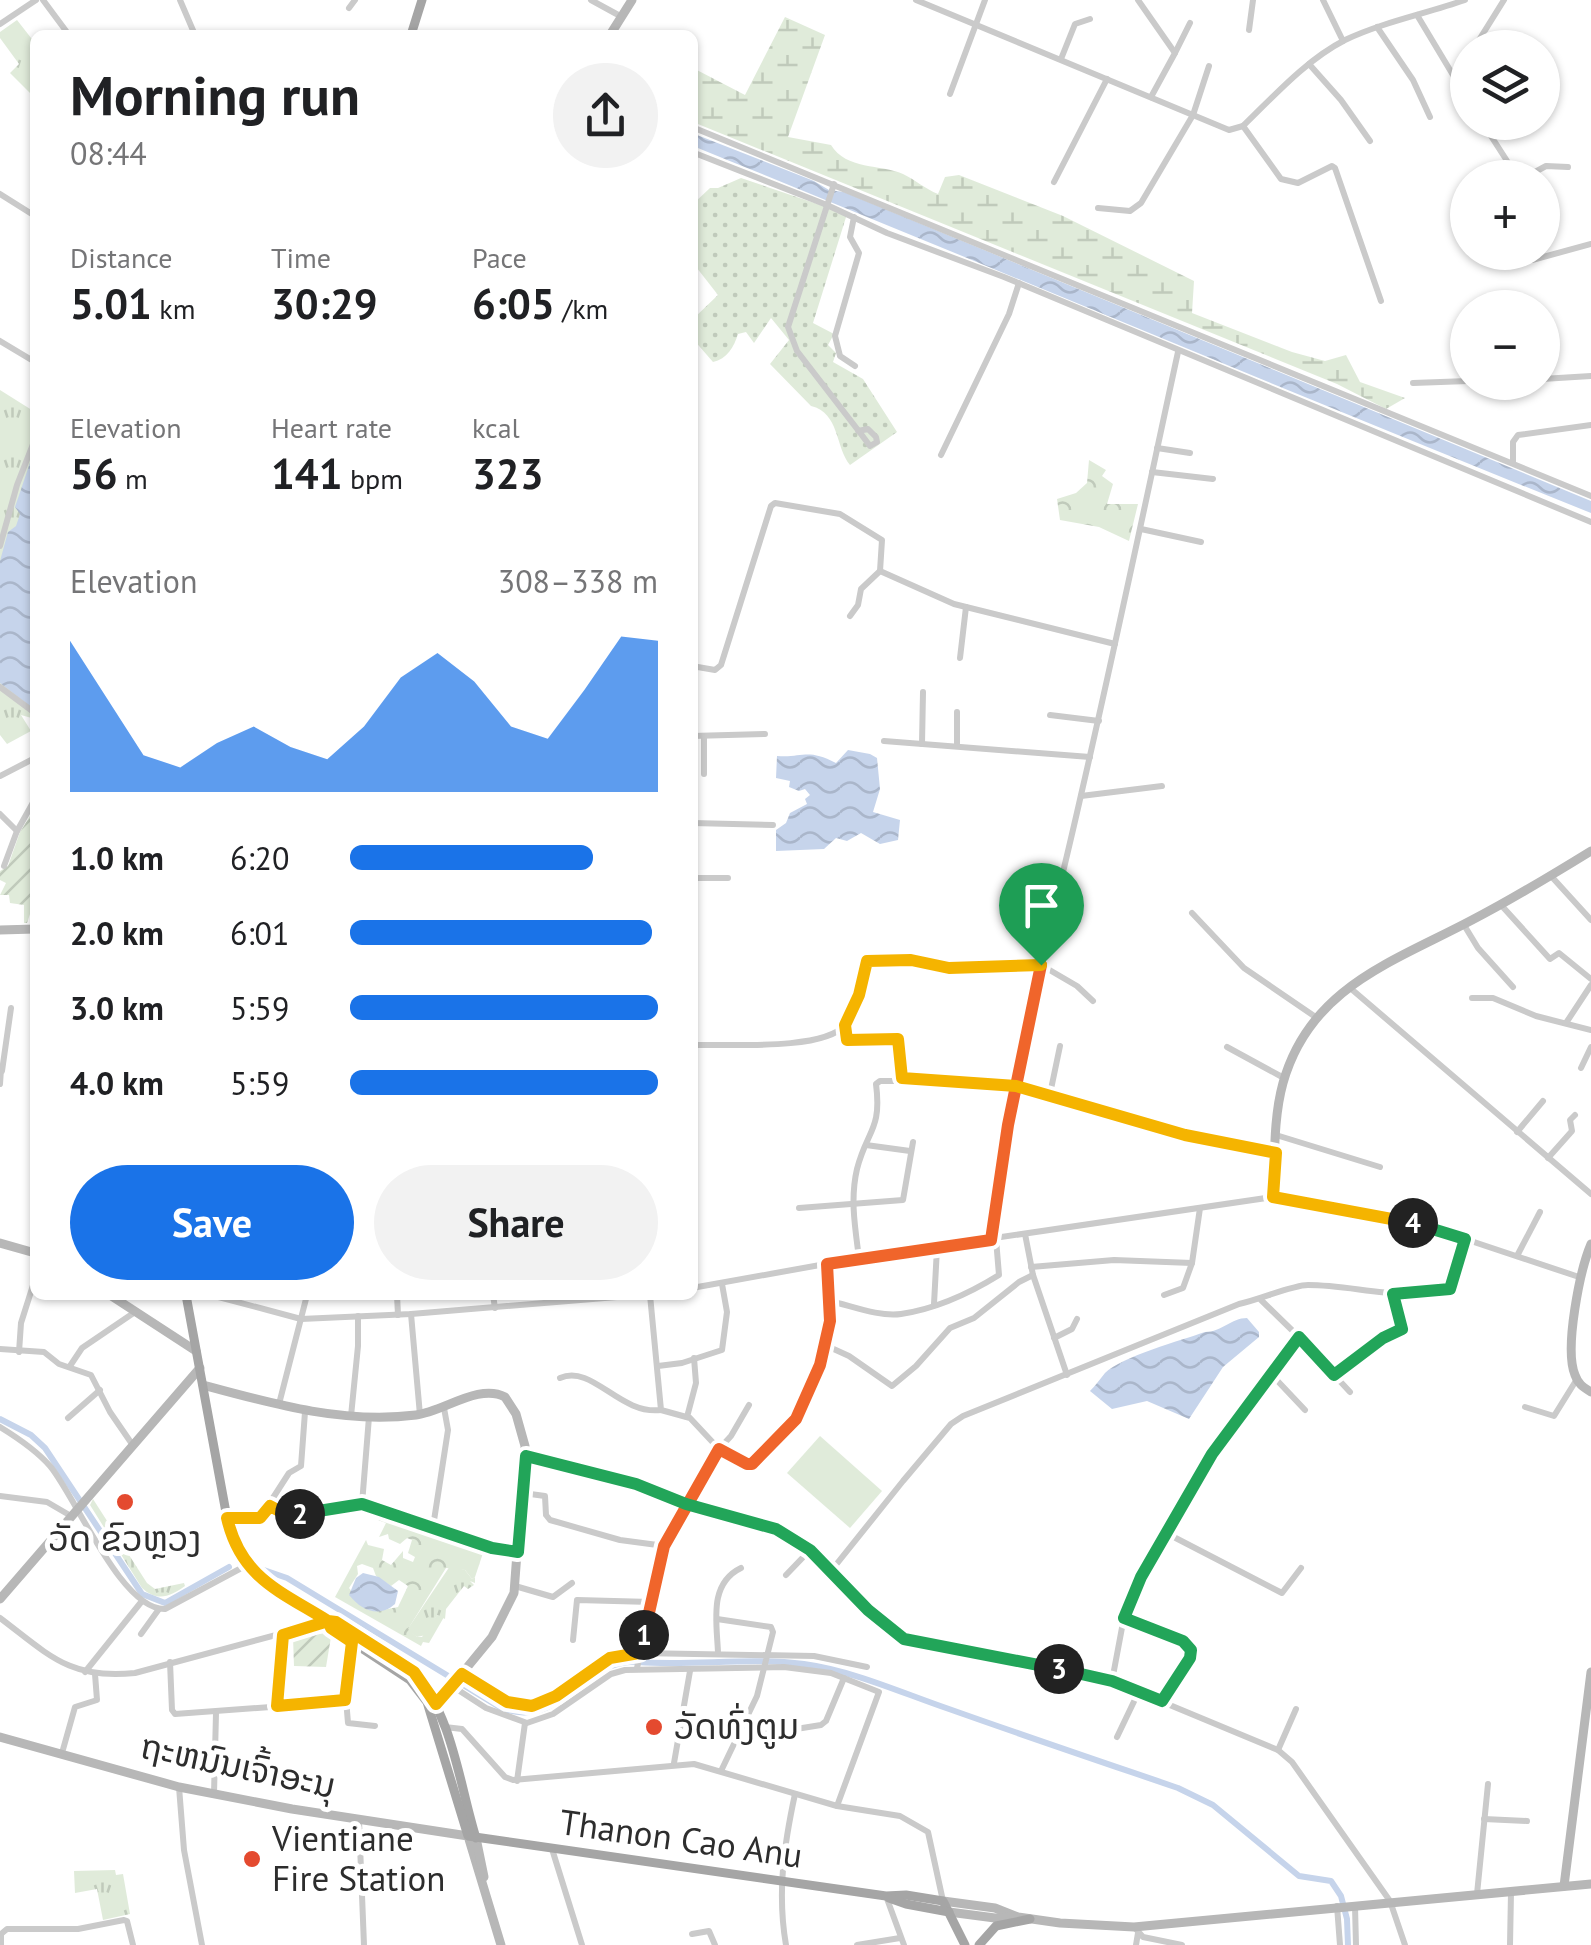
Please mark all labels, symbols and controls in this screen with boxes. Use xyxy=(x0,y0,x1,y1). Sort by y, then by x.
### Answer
map controls xyxy=(1450,30,1560,400)
button: layers xyxy=(1450,30,1560,140)
text: Morning run xyxy=(70,59,360,130)
button: share xyxy=(553,63,658,168)
text: 08:44 xyxy=(70,132,147,174)
button: + xyxy=(1450,160,1560,270)
text: Distance xyxy=(70,239,173,276)
text: Time xyxy=(271,239,331,276)
text: Pace xyxy=(472,239,527,276)
text: 5.01 xyxy=(70,276,152,331)
text: 30:29 xyxy=(271,276,378,331)
text: 6:05 xyxy=(472,276,555,331)
text: km xyxy=(152,290,195,327)
text: /km xyxy=(555,290,608,327)
button: − xyxy=(1450,290,1560,400)
text: Elevation xyxy=(70,409,182,446)
text: Heart rate xyxy=(271,409,392,446)
text: kcal xyxy=(472,409,520,446)
text: 56 xyxy=(70,446,118,501)
text: 141 xyxy=(271,446,342,501)
text: 323 xyxy=(472,446,543,501)
text: m xyxy=(118,460,148,497)
text: bpm xyxy=(342,460,403,497)
text: Elevation xyxy=(70,560,197,602)
text: 308–338 m xyxy=(498,560,658,602)
text: 1.0 km xyxy=(70,837,164,879)
text: 6:20 xyxy=(230,837,289,879)
pin xyxy=(999,863,1084,966)
icon: arrive xyxy=(1014,878,1069,933)
text: 2.0 km xyxy=(70,912,164,954)
text: 6:01 xyxy=(230,912,289,954)
text: 3.0 km xyxy=(70,987,164,1029)
text: 5:59 xyxy=(230,987,289,1029)
text: 4.0 km xyxy=(70,1062,164,1104)
text: 5:59 xyxy=(230,1062,289,1104)
button: Save xyxy=(70,1165,354,1280)
button: Share xyxy=(374,1165,658,1280)
pin: 4 xyxy=(1388,1198,1438,1248)
text: 4 xyxy=(1405,1204,1421,1241)
pin: 2 xyxy=(275,1489,325,1539)
marker: ວັດ ຂົວຫຼວງ xyxy=(114,1491,136,1513)
text: 2 xyxy=(292,1495,308,1532)
place label: ວັດ ຂົວຫຼວງ xyxy=(49,1515,202,1561)
pin: 1 xyxy=(619,1610,669,1660)
text: 1 xyxy=(636,1616,652,1653)
pin: 3 xyxy=(1034,1644,1084,1694)
text: 3 xyxy=(1051,1650,1067,1687)
place label: ວັດທົ່ງຕູມ xyxy=(674,1703,799,1749)
marker: ວັດທົ່ງຕູມ xyxy=(643,1716,665,1738)
street label: ຖະຫນົນເຈົ້າອະນຸ xyxy=(137,1721,340,1808)
street label: Thanon Cao Anu xyxy=(557,1798,805,1878)
place label: Vientiane Fire Station xyxy=(271,1815,445,1901)
marker: Vientiane Fire Station xyxy=(241,1848,263,1870)

